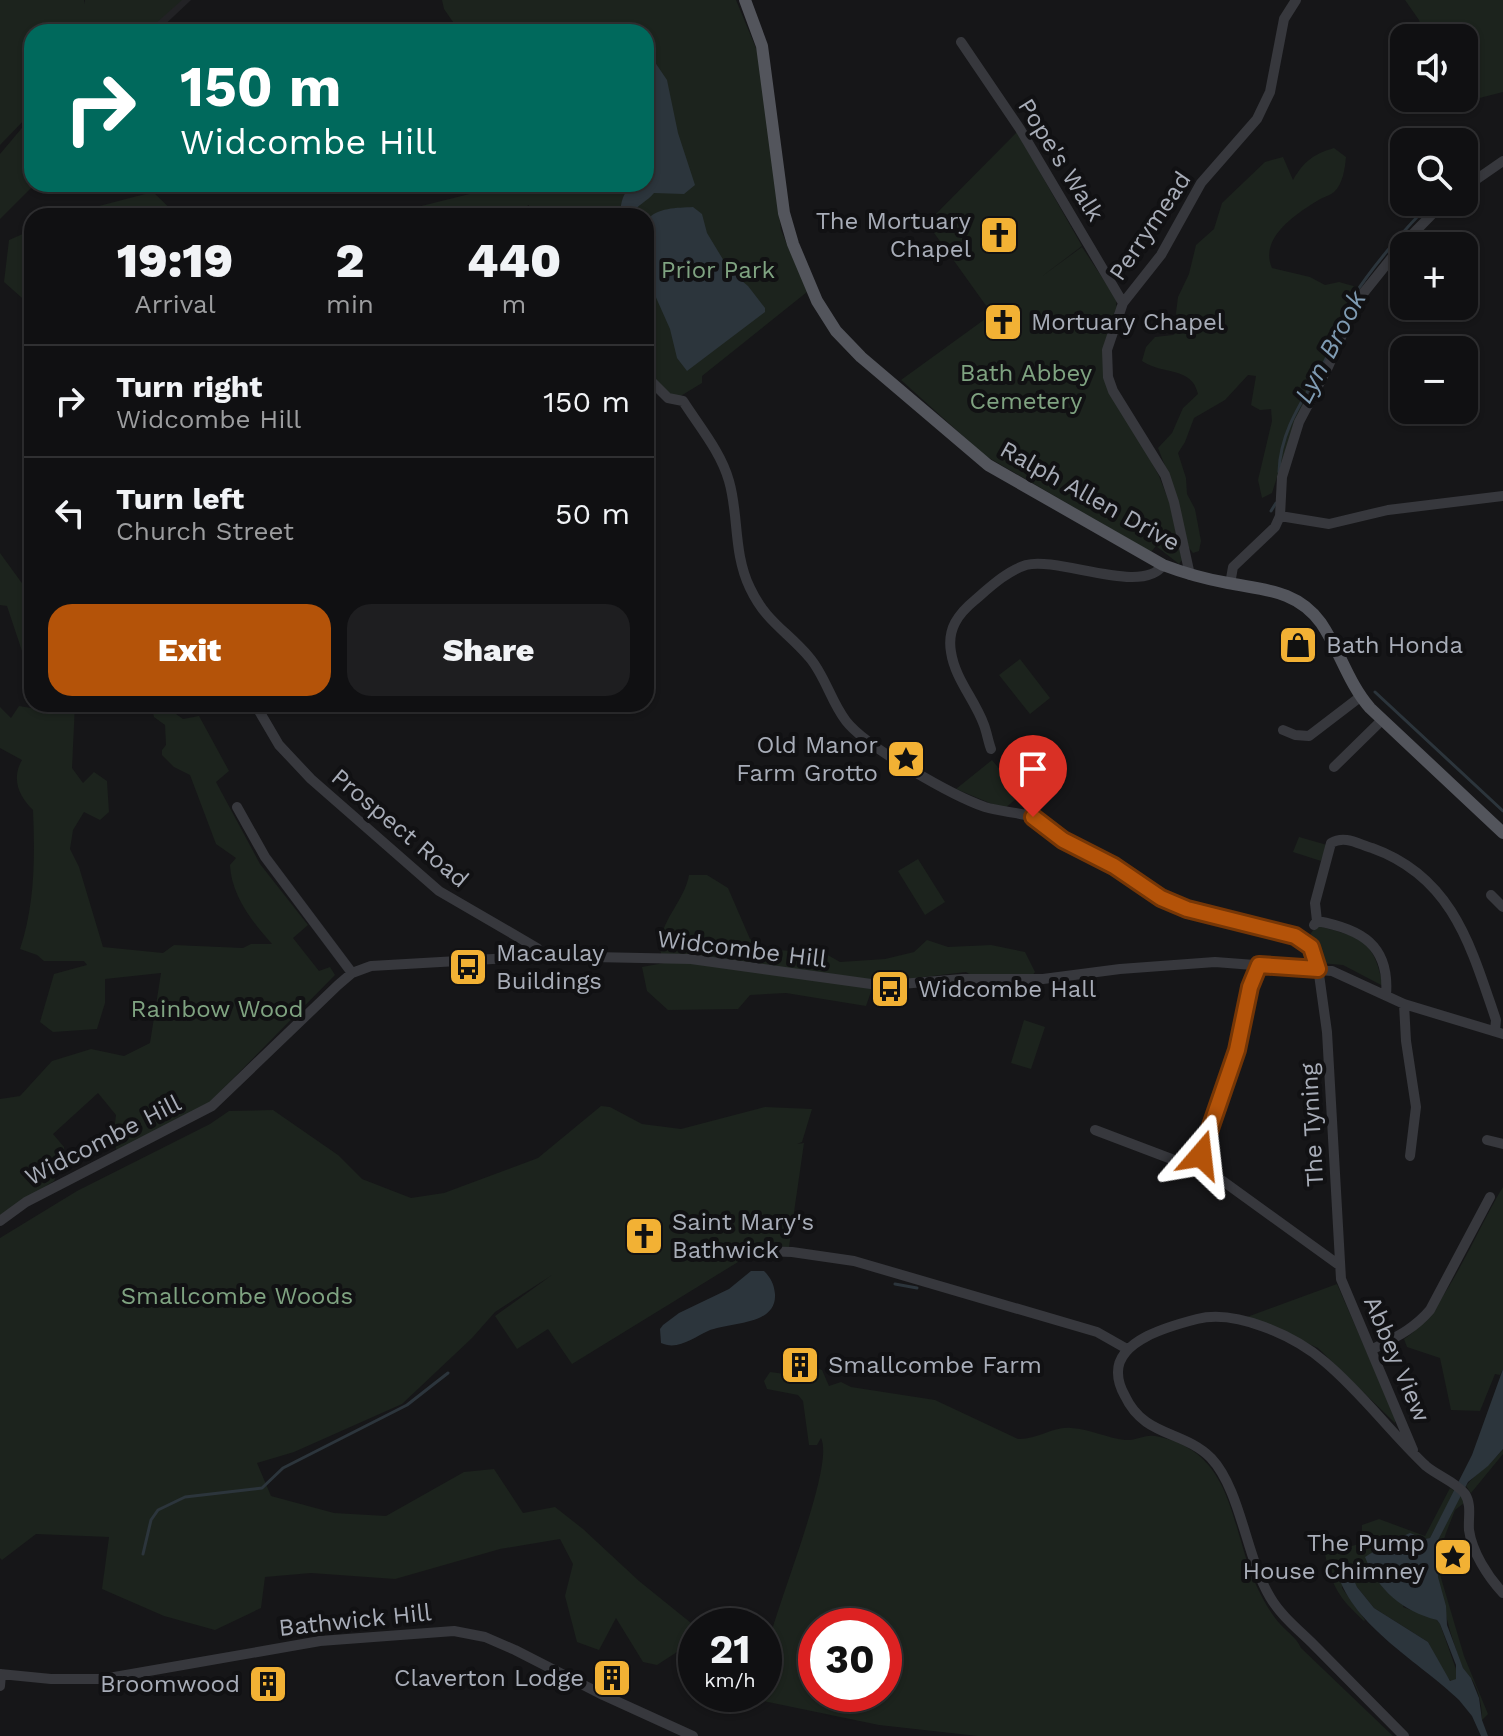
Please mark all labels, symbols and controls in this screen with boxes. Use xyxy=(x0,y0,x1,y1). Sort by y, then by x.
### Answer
map controls xyxy=(1390,24,1478,424)
button: sound xyxy=(1390,24,1478,112)
text: 150 m xyxy=(180,54,342,120)
icon: right xyxy=(48,56,152,160)
street label: Pope's Walk xyxy=(1012,93,1110,227)
text: Widcombe Hill xyxy=(180,121,436,163)
button: search xyxy=(1390,128,1478,216)
street label: Perrymead xyxy=(1103,166,1197,286)
place label: The Mortuary Chapel xyxy=(816,207,972,263)
church icon: The Mortuary Chapel xyxy=(978,214,1020,256)
text: 19:19 xyxy=(117,232,233,289)
text: 2 xyxy=(336,232,364,289)
text: 440 xyxy=(467,232,561,289)
button: + xyxy=(1390,232,1478,320)
park label: Prior Park xyxy=(661,256,776,284)
water label: Lyn Brook xyxy=(1288,285,1372,408)
text: Arrival xyxy=(134,289,216,319)
text: min xyxy=(326,289,374,319)
text: m xyxy=(502,289,526,319)
church icon: Mortuary Chapel xyxy=(982,301,1024,343)
place label: Mortuary Chapel xyxy=(1031,308,1225,336)
button: − xyxy=(1390,336,1478,424)
park label: Bath Abbey Cemetery xyxy=(960,359,1093,415)
text: Turn right xyxy=(116,369,262,404)
icon: right xyxy=(48,379,92,423)
text: 150 m xyxy=(543,384,630,419)
text: Widcombe Hill xyxy=(116,404,301,434)
street label: Ralph Allen Drive xyxy=(995,435,1185,557)
text: Turn left xyxy=(116,481,244,516)
icon: left xyxy=(48,491,92,535)
text: 50 m xyxy=(555,496,630,531)
text: Church Street xyxy=(116,516,294,546)
button: Exit xyxy=(48,604,331,696)
button: Share xyxy=(347,604,630,696)
shop icon: Bath Honda xyxy=(1277,624,1319,666)
place label: Bath Honda xyxy=(1326,631,1463,659)
place label: Old Manor Farm Grotto xyxy=(736,731,878,787)
pin xyxy=(999,735,1067,817)
place icon: Old Manor Farm Grotto xyxy=(885,738,927,780)
icon: arrive xyxy=(1011,747,1055,791)
street label: Prospect Road xyxy=(326,763,474,893)
street label: Widcombe Hill xyxy=(655,925,829,973)
place label: Macaulay Buildings xyxy=(496,939,605,995)
bus stop icon: Macaulay Buildings xyxy=(447,946,489,988)
bus stop icon: Widcombe Hall xyxy=(869,968,911,1010)
place label: Widcombe Hall xyxy=(918,975,1097,1003)
park label: Rainbow Wood xyxy=(130,995,304,1023)
street label: The Tyning xyxy=(1295,1062,1329,1188)
street label: Widcombe Hill xyxy=(20,1088,186,1191)
position arrow xyxy=(1159,1113,1243,1197)
place label: Saint Mary's Bathwick xyxy=(672,1208,814,1264)
church icon: Saint Mary's Bathwick xyxy=(623,1215,665,1257)
park label: Smallcombe Woods xyxy=(121,1282,353,1310)
street label: Abbey View xyxy=(1358,1292,1436,1426)
building icon: Smallcombe Farm xyxy=(779,1344,821,1386)
place label: Smallcombe Farm xyxy=(828,1351,1042,1379)
place label: The Pump House Chimney xyxy=(1243,1529,1426,1585)
place icon: The Pump House Chimney xyxy=(1432,1536,1474,1578)
street label: Bathwick Hill xyxy=(277,1598,433,1642)
speed limit sign: 30 xyxy=(798,1608,902,1712)
text: 21 xyxy=(709,1626,751,1673)
building icon: Claverton Lodge xyxy=(591,1657,633,1699)
building icon: Broomwood xyxy=(247,1663,289,1705)
place label: Claverton Lodge xyxy=(394,1664,584,1692)
text: km/h xyxy=(704,1668,756,1692)
place label: Broomwood xyxy=(100,1670,240,1698)

